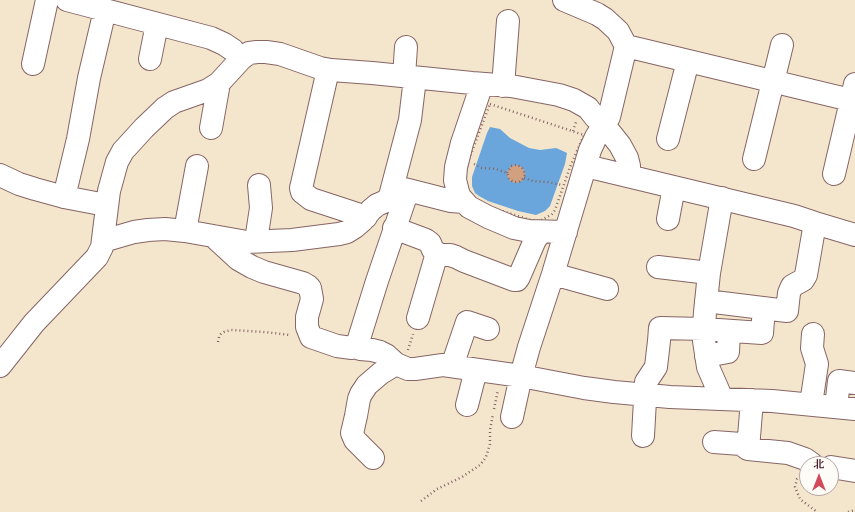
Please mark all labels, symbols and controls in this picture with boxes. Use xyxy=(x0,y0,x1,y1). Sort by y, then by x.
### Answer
north arrow xyxy=(799,456,839,496)
text: 北 xyxy=(814,458,825,472)

